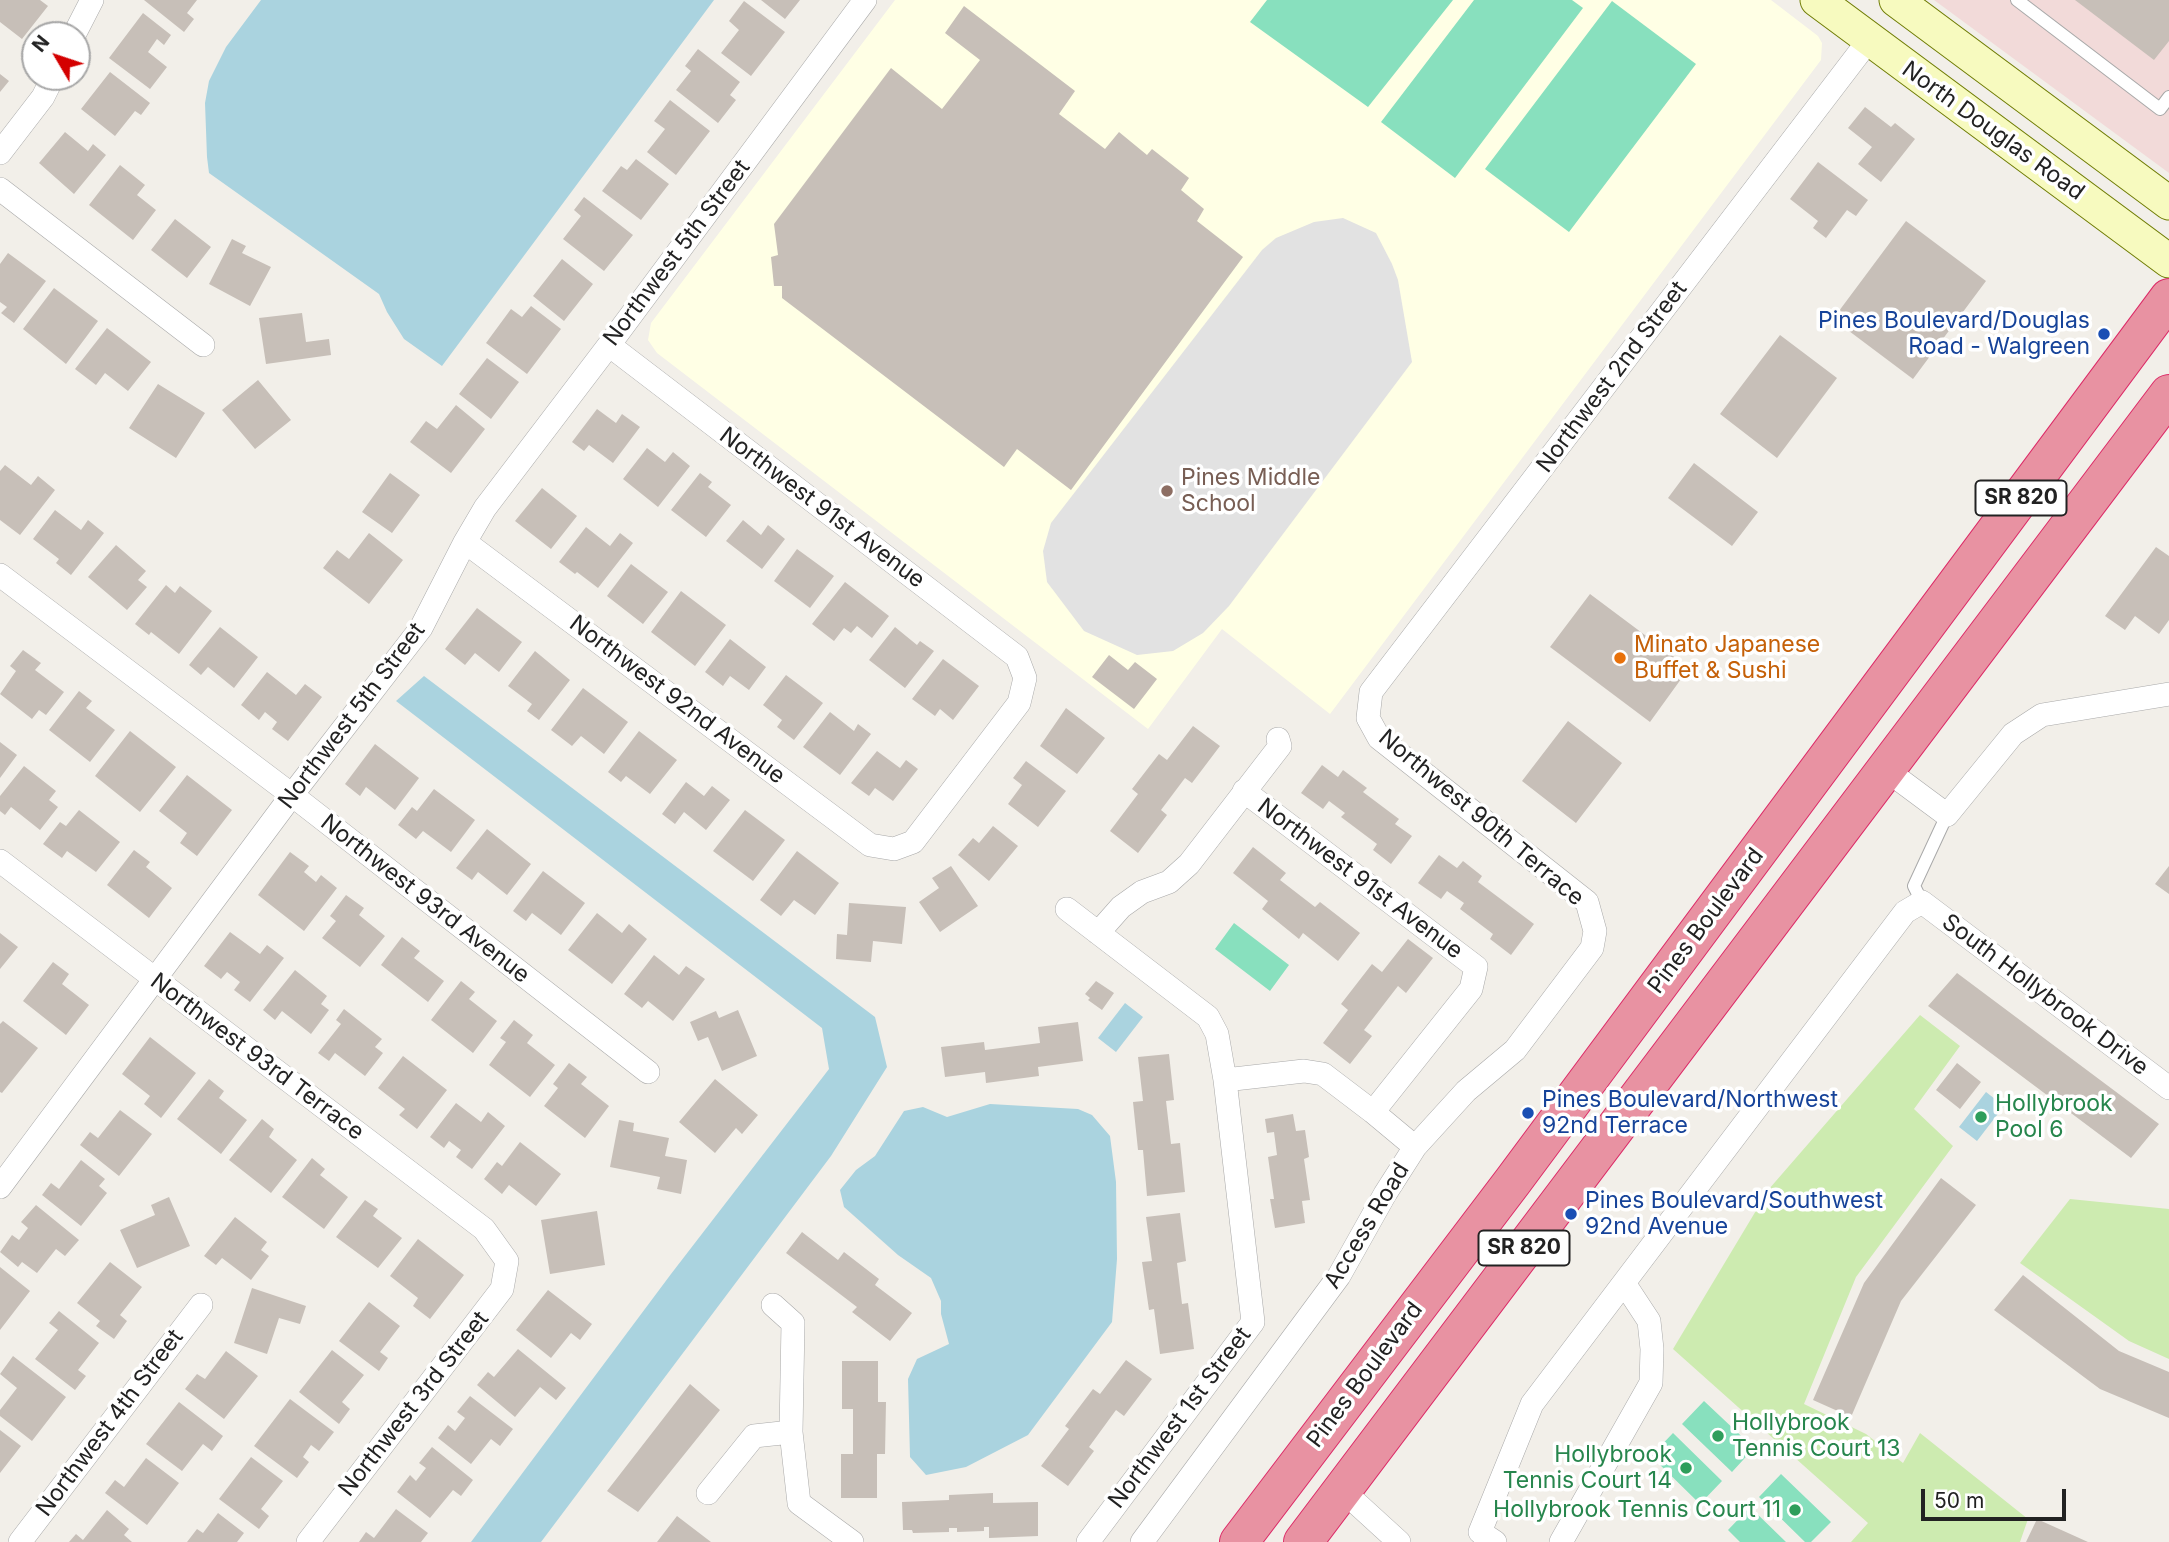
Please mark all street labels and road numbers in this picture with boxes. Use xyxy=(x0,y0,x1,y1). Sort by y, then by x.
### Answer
street label: North Douglas Road xyxy=(1897,56,2089,206)
street label: Northwest 5th Street xyxy=(598,155,756,351)
street label: Northwest 2nd Street xyxy=(1531,276,1693,478)
street label: Northwest 91st Avenue xyxy=(714,422,930,594)
road number: SR 820 xyxy=(1976,480,2066,516)
street label: Northwest 92nd Avenue xyxy=(564,610,790,790)
street label: Northwest 5th Street xyxy=(273,618,431,814)
street label: Northwest 90th Terrace xyxy=(1373,724,1589,912)
street label: Northwest 91st Avenue xyxy=(1252,793,1468,965)
street label: Northwest 93rd Avenue xyxy=(315,809,535,989)
street label: Pines Boulevard xyxy=(1642,843,1770,999)
street label: South Hollybrook Drive xyxy=(1936,908,2154,1082)
street label: Northwest 93rd Terrace xyxy=(145,968,369,1146)
street label: Access Road xyxy=(1319,1158,1415,1294)
road number: SR 820 xyxy=(1478,1230,1570,1266)
street label: Pines Boulevard xyxy=(1301,1297,1429,1453)
street label: Northwest 3rd Street xyxy=(333,1306,495,1502)
street label: Northwest 1st Street xyxy=(1103,1322,1257,1514)
street label: Northwest 4th Street xyxy=(31,1324,189,1522)

